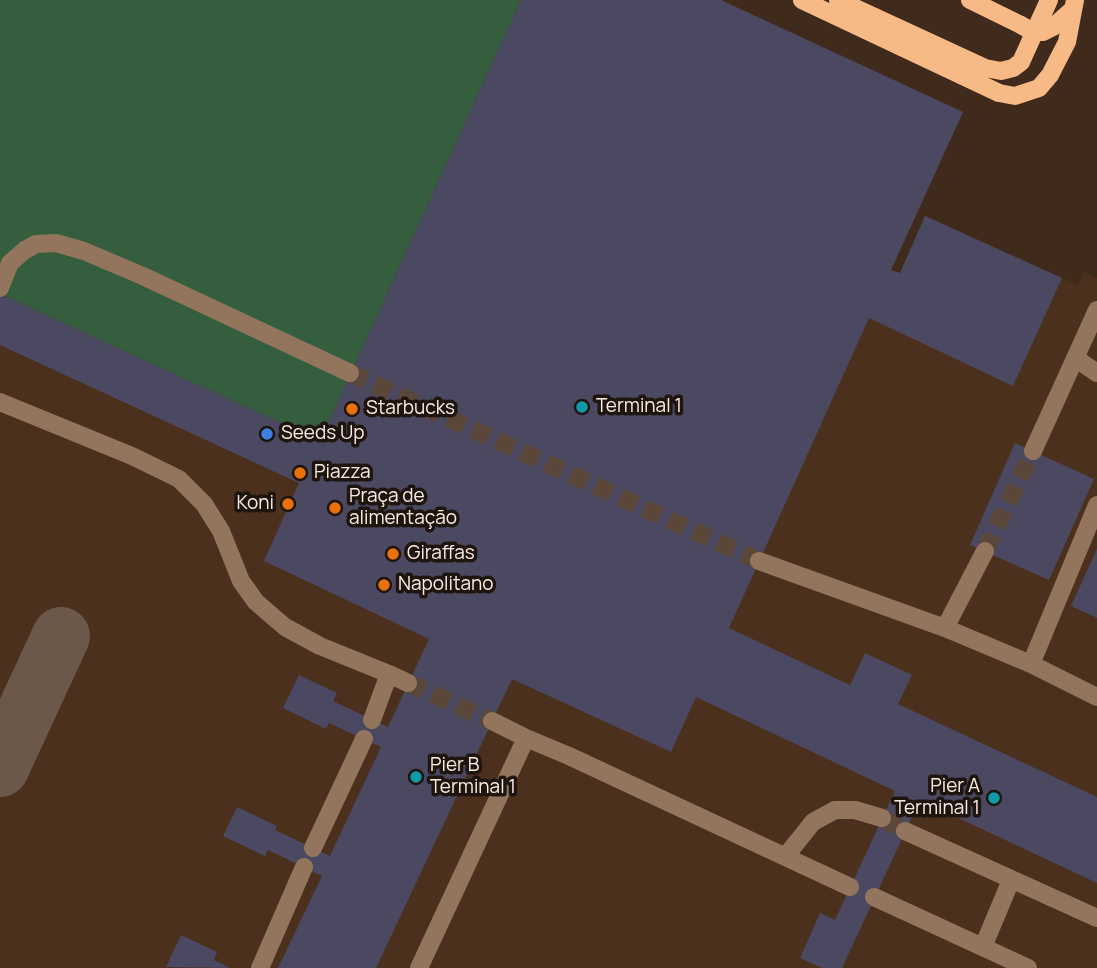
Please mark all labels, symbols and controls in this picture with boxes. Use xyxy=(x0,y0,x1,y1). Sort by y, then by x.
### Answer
place label: Terminal 1 xyxy=(596,396,682,418)
place label: Starbucks xyxy=(366,398,455,420)
marker: Terminal 1 xyxy=(574,399,590,415)
marker: Starbucks xyxy=(344,401,360,417)
place label: Seeds Up xyxy=(281,423,365,445)
marker: Seeds Up xyxy=(259,426,275,442)
place label: Piazza xyxy=(314,462,371,484)
marker: Piazza xyxy=(292,465,308,481)
place label: Praça de alimentação xyxy=(349,486,457,530)
place label: Koni xyxy=(237,493,274,515)
marker: Koni xyxy=(280,496,296,512)
marker: Praça de alimentação xyxy=(327,500,343,516)
place label: Giraffas xyxy=(407,543,475,565)
marker: Giraffas xyxy=(385,546,401,562)
place label: Napolitano xyxy=(398,574,494,596)
marker: Napolitano xyxy=(376,577,392,593)
place label: Pier B Terminal 1 xyxy=(430,755,516,799)
marker: Pier B Terminal 1 xyxy=(408,769,424,785)
place label: Pier A Terminal 1 xyxy=(894,776,980,820)
marker: Pier A Terminal 1 xyxy=(986,790,1002,806)

